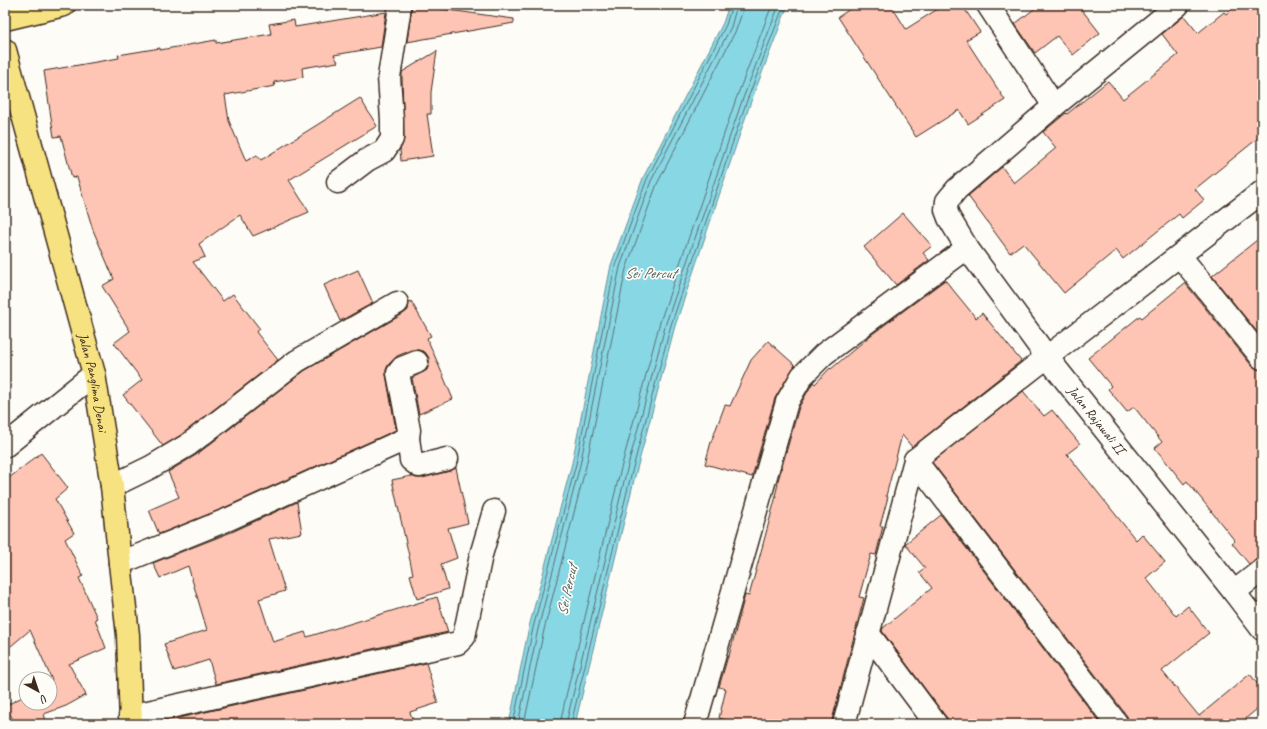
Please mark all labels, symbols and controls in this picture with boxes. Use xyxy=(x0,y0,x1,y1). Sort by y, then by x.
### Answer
water label: Sei Percut xyxy=(624,264,680,283)
street label: Jalan Panglima Denai xyxy=(74,330,112,435)
street label: Jalan Rajawali II xyxy=(1064,382,1131,460)
water label: Sei Percut xyxy=(553,559,583,617)
north arrow xyxy=(18,671,58,711)
text: U xyxy=(36,692,51,707)

